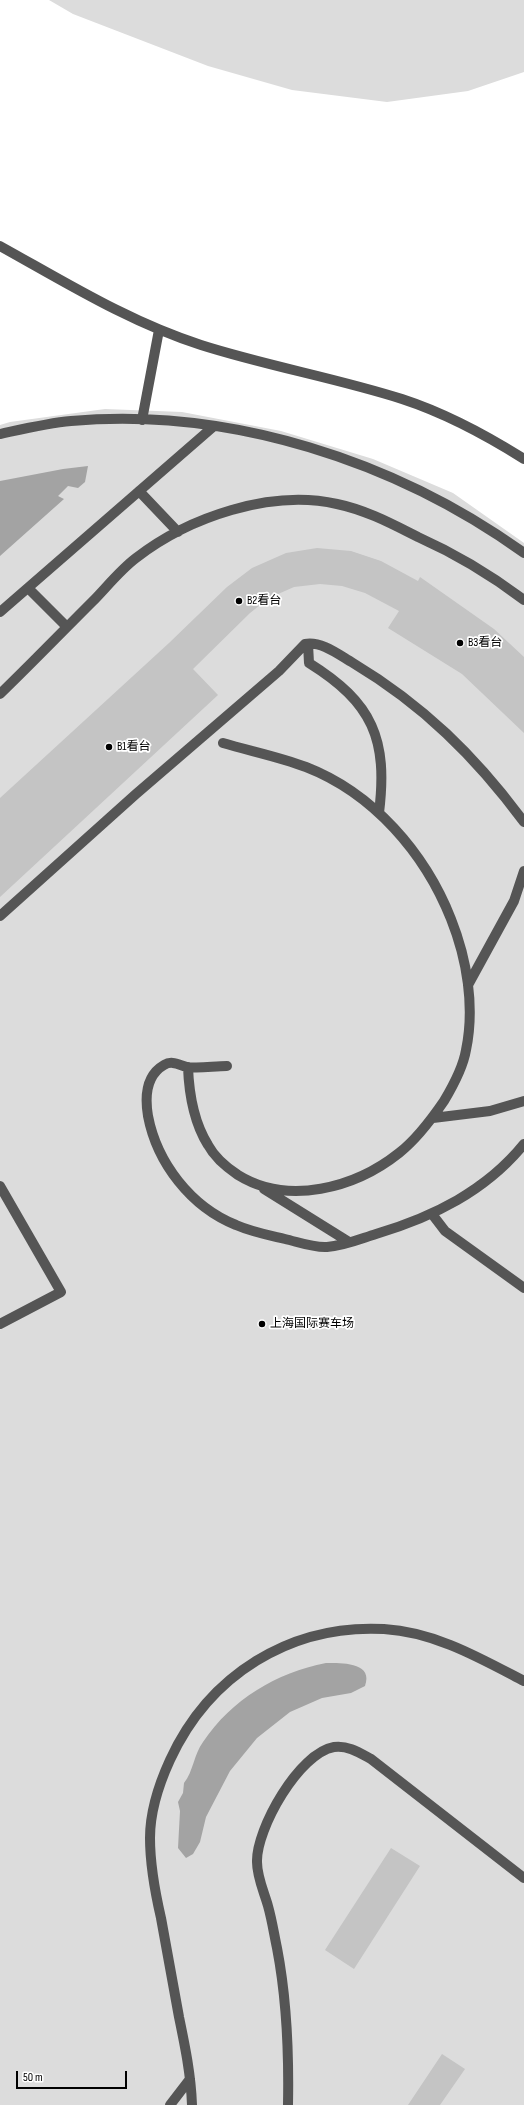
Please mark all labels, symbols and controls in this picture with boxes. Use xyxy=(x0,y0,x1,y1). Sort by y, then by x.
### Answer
place label: B2看台 xyxy=(247,594,281,608)
marker: B2看台 xyxy=(234,596,244,606)
place label: B3看台 xyxy=(468,636,502,650)
marker: B3看台 xyxy=(455,638,465,648)
place label: B1看台 xyxy=(117,740,151,754)
marker: B1看台 xyxy=(104,742,114,752)
place label: 上海国际赛车场 xyxy=(270,1317,354,1331)
marker: 上海国际赛车场 xyxy=(257,1319,267,1329)
scale bar xyxy=(18,2063,129,2089)
text: 50 m xyxy=(23,2070,43,2085)

